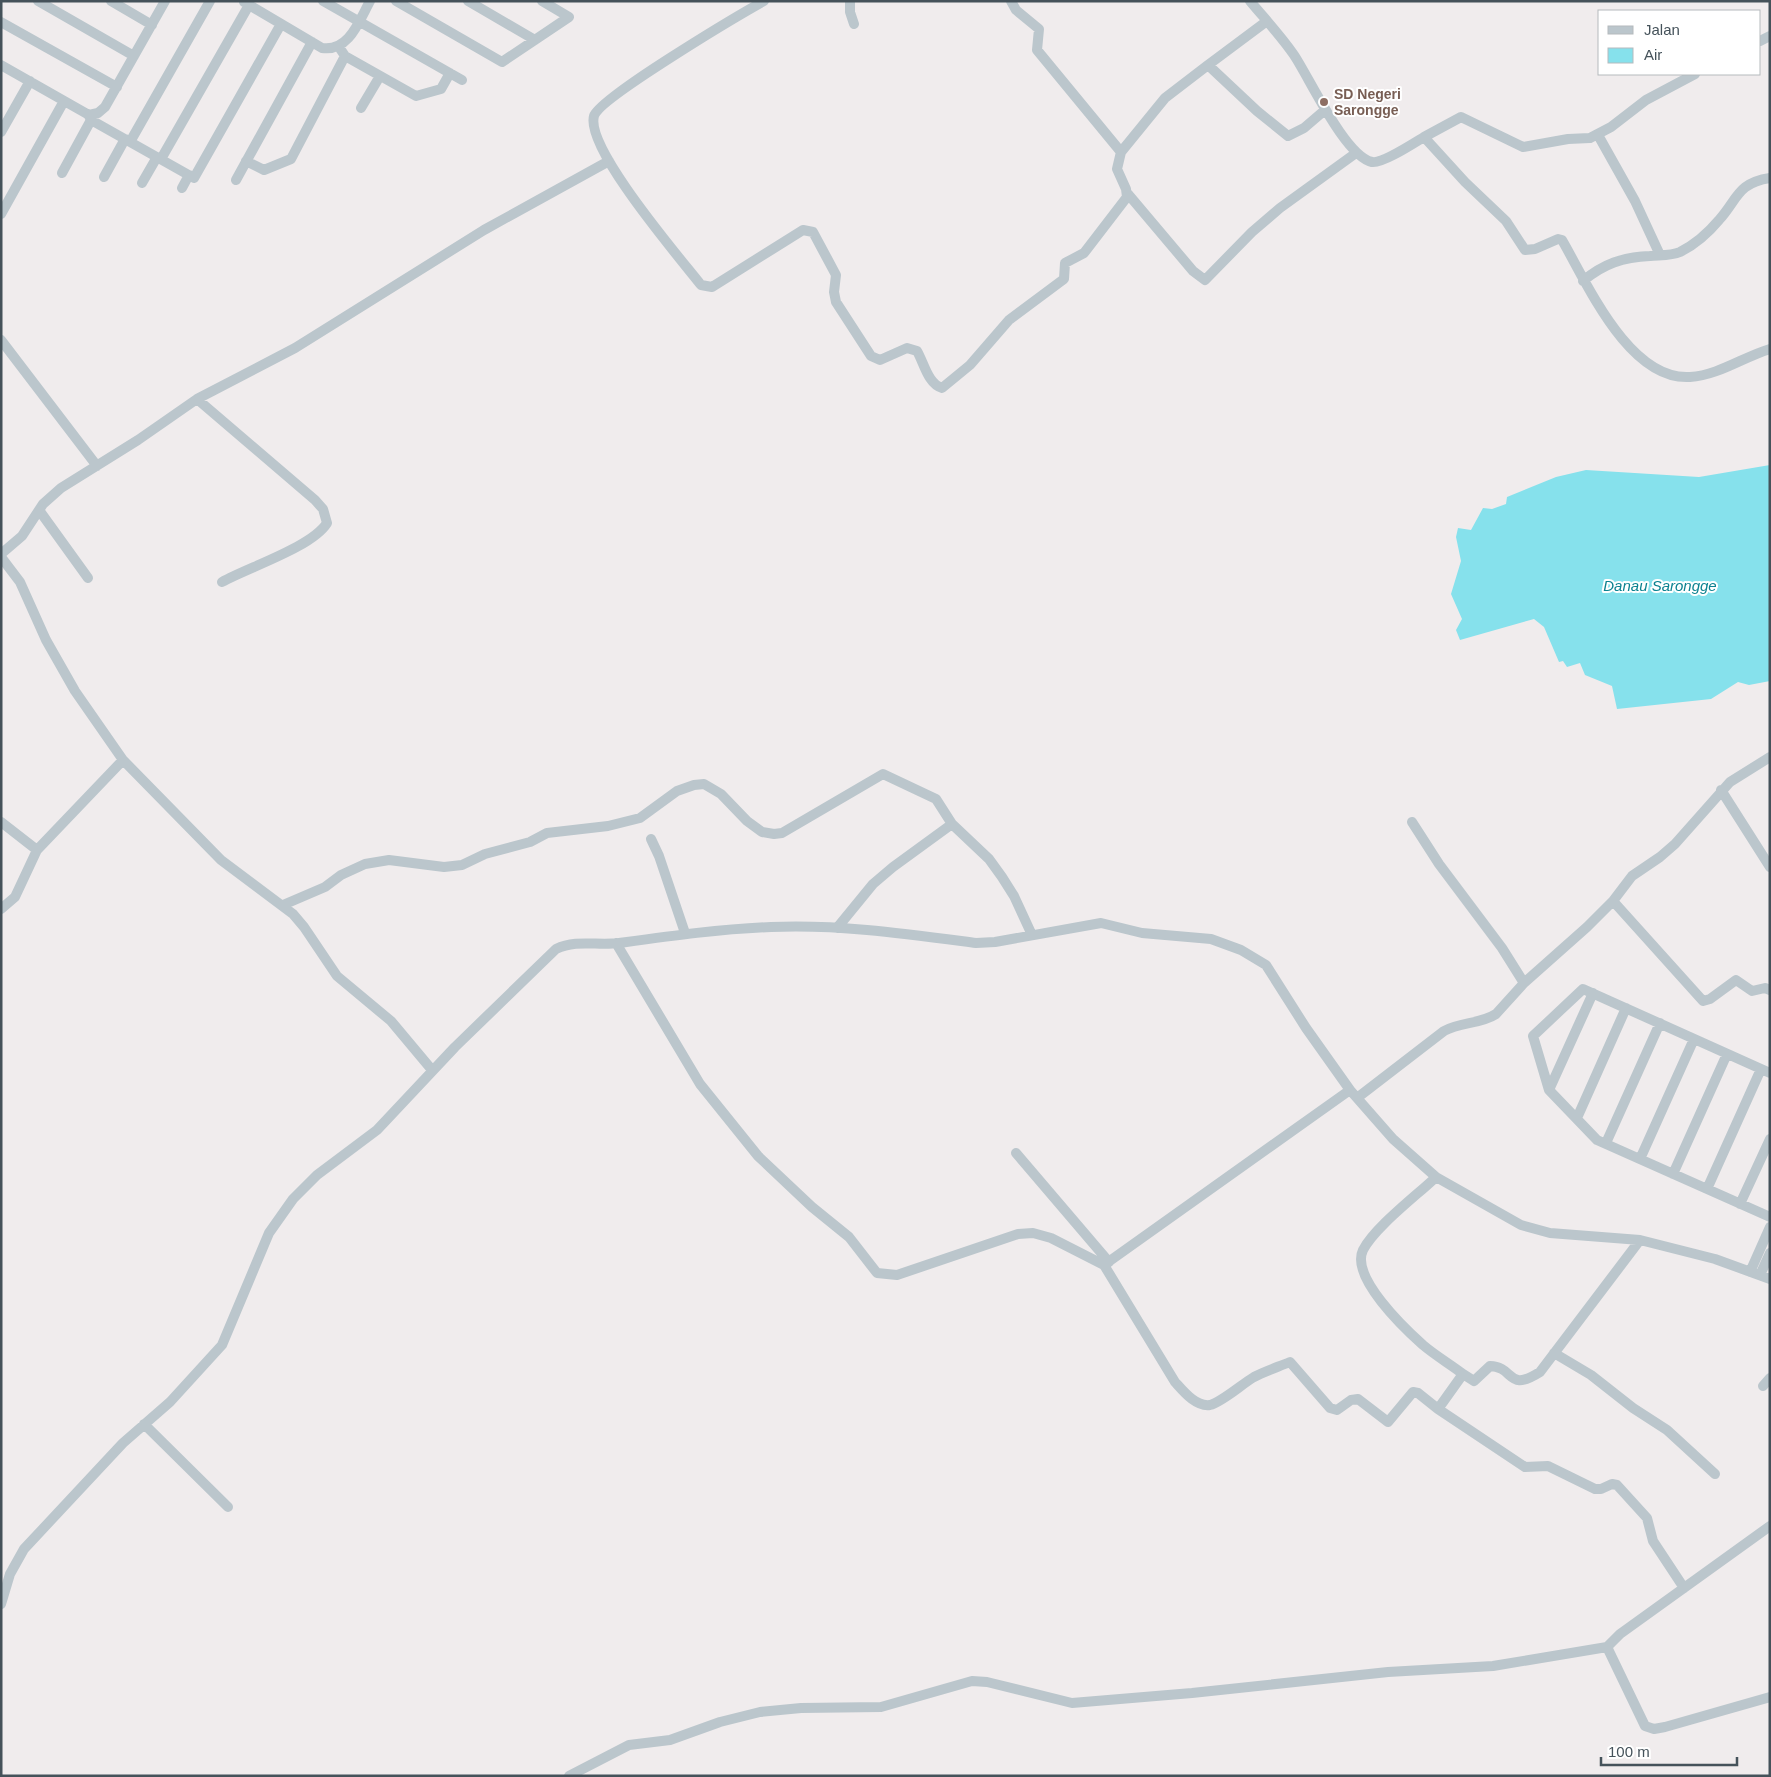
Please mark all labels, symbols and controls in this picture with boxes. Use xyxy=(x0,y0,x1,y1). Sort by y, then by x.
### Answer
legend xyxy=(1598,10,1761,75)
text: Jalan xyxy=(1644,21,1680,38)
text: Air xyxy=(1644,46,1662,63)
place label: SD Negeri Sarongge xyxy=(1334,86,1401,118)
marker: SD Negeri Sarongge xyxy=(1318,96,1330,108)
water label: Danau Sarongge xyxy=(1603,577,1717,594)
scale bar xyxy=(1601,1734,1737,1766)
text: 100 m xyxy=(1608,1743,1650,1760)

